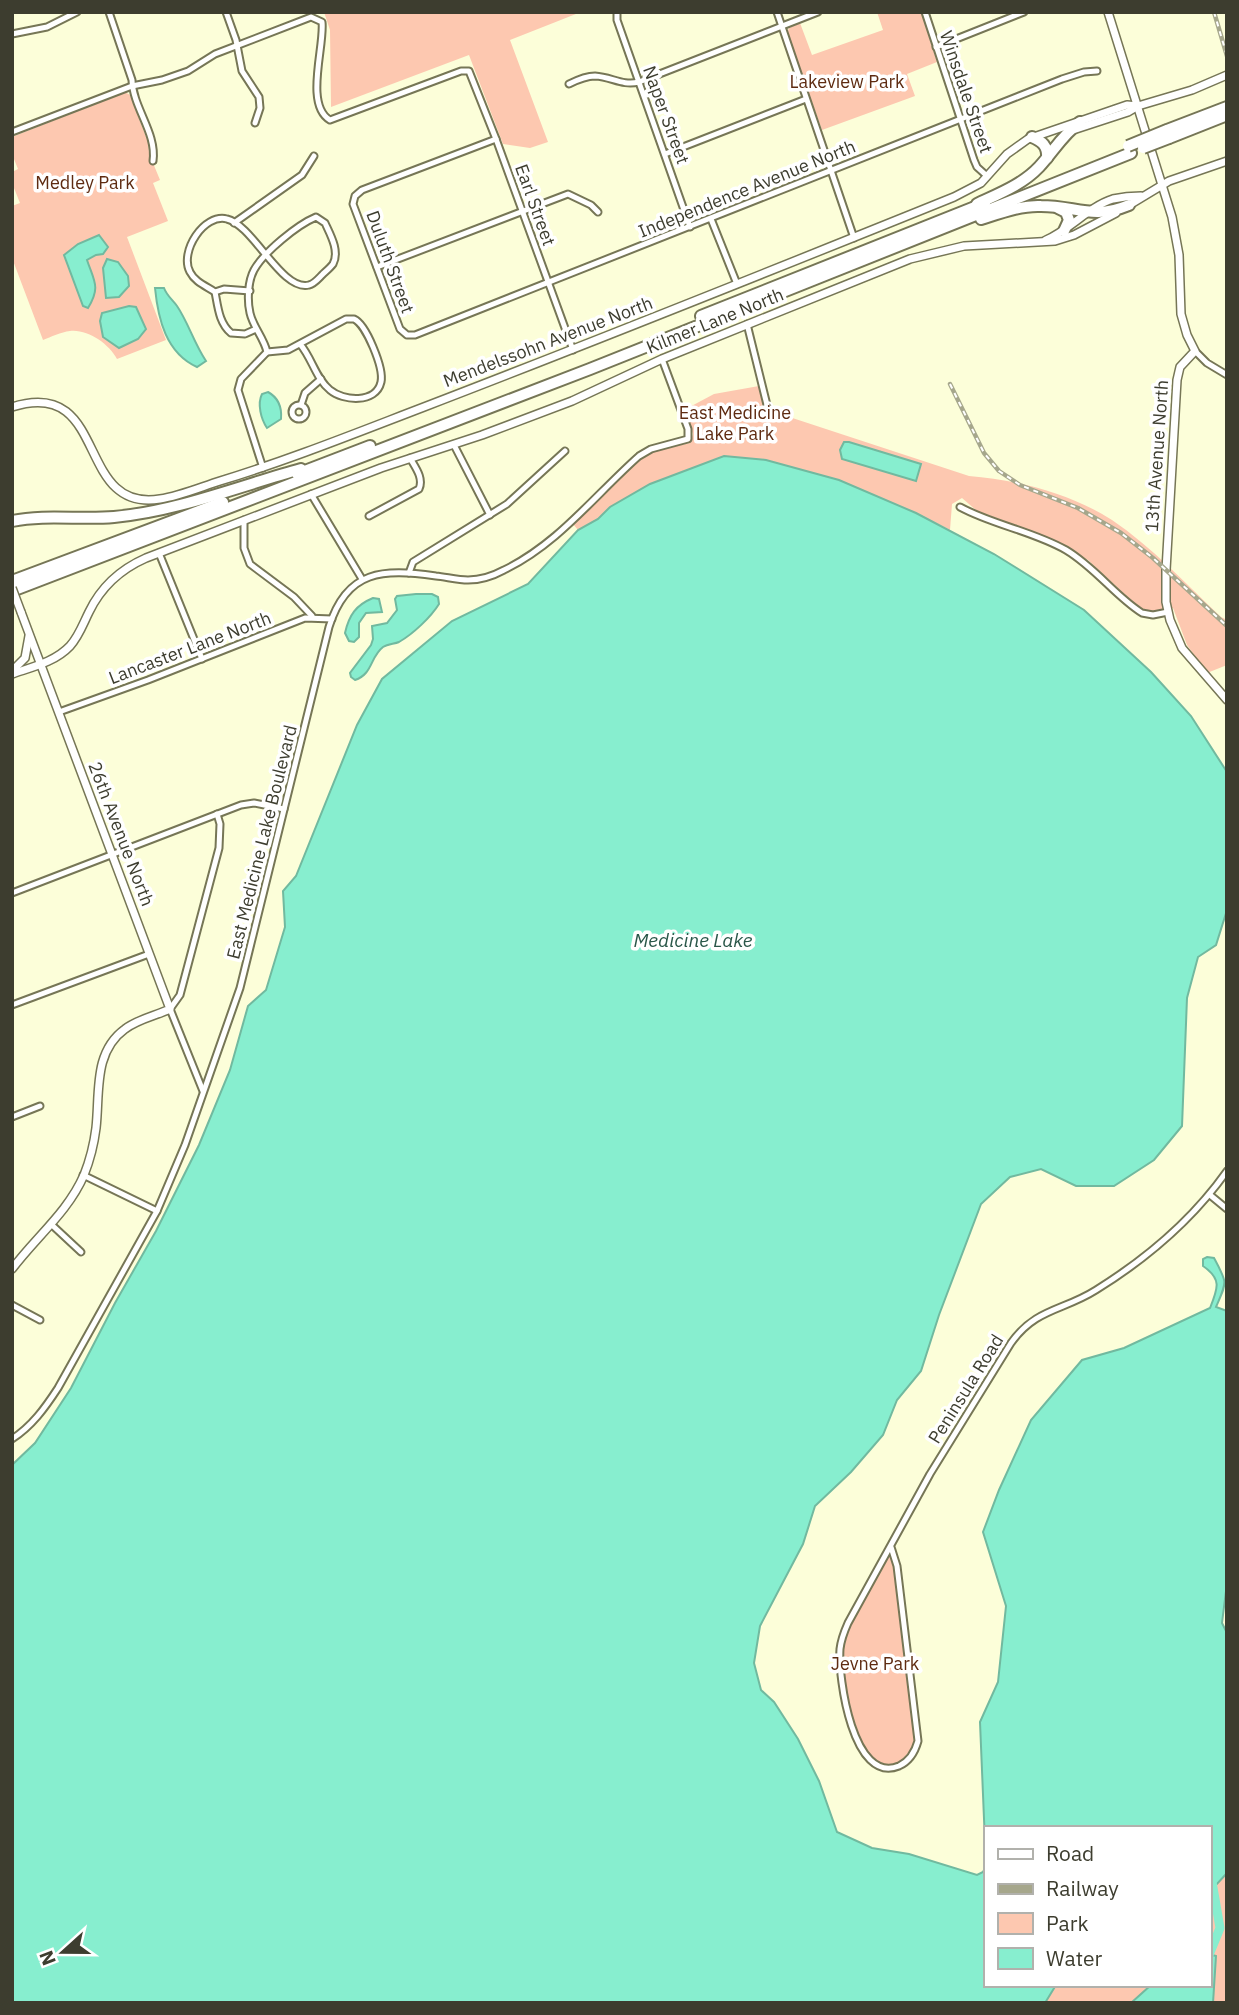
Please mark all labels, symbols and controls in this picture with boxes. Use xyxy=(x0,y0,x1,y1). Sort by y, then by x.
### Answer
street label: Winsdale Street xyxy=(935,28,998,156)
street label: Naper Street xyxy=(638,63,695,167)
park label: Lakeview Park xyxy=(789,70,905,93)
street label: Independence Avenue North xyxy=(635,134,859,243)
street label: Earl Street xyxy=(510,161,561,249)
park label: Medley Park xyxy=(35,171,135,194)
street label: Duluth Street xyxy=(361,207,420,316)
street label: Kilmer Lane North xyxy=(643,282,787,359)
street label: Mendelssohn Avenue North xyxy=(440,291,656,392)
street label: 13th Avenue North xyxy=(1140,379,1173,533)
park label: East Medicine Lake Park xyxy=(679,401,791,445)
street label: Lancaster Lane North xyxy=(105,606,274,689)
street label: East Medicine Lake Boulevard xyxy=(221,722,302,961)
street label: 26th Avenue North xyxy=(83,758,160,909)
water label: Medicine Lake xyxy=(633,928,753,952)
street label: Peninsula Road xyxy=(923,1330,1008,1448)
park label: Jevne Park xyxy=(831,1652,920,1675)
legend xyxy=(984,1826,1211,1987)
text: Road xyxy=(1046,1839,1094,1867)
text: Railway xyxy=(1046,1874,1119,1902)
text: Park xyxy=(1046,1909,1089,1937)
north arrow xyxy=(28,1917,98,1987)
text: Water xyxy=(1046,1944,1103,1972)
text: N xyxy=(33,1947,61,1969)

